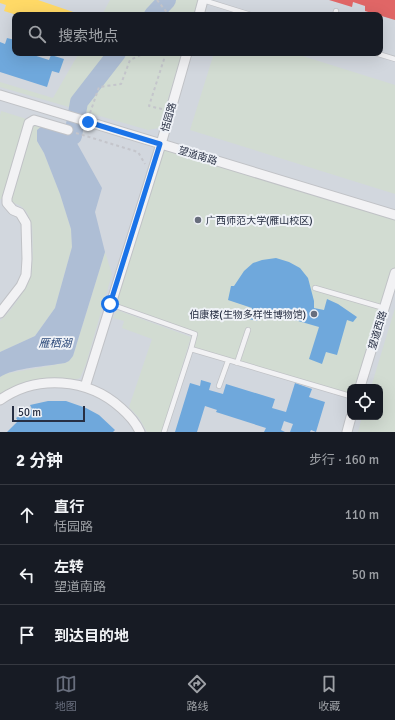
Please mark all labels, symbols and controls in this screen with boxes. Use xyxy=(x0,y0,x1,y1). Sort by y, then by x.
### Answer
search box xyxy=(12,12,383,56)
icon: search xyxy=(26,23,48,45)
text: 搜索地点 xyxy=(58,27,118,45)
street label: 恬园路 xyxy=(159,101,179,133)
route end xyxy=(79,113,97,131)
street label: 望道南路 xyxy=(177,144,219,168)
marker: 广西师范大学(雁山校区) xyxy=(193,215,203,225)
place label: 广西师范大学(雁山校区) xyxy=(206,215,313,227)
route start xyxy=(101,295,119,313)
place label: 伯康楼(生物多样性博物馆) xyxy=(189,309,306,321)
marker: 伯康楼(生物多样性博物馆) xyxy=(309,309,319,319)
street label: 望道西路 xyxy=(366,309,390,351)
water label: 雁栖湖 xyxy=(39,337,73,350)
map controls xyxy=(347,384,383,420)
button: locate xyxy=(347,384,383,420)
scale bar xyxy=(12,404,85,423)
text: 50 m xyxy=(18,406,41,419)
text: 2 分钟 xyxy=(16,450,63,471)
text: 步行 · 160 m xyxy=(309,452,379,468)
text: 直行 xyxy=(54,498,84,516)
icon: ahead xyxy=(16,504,38,526)
text: 110 m xyxy=(345,507,379,523)
text: 恬园路 xyxy=(54,519,93,535)
text: 左转 xyxy=(54,558,84,576)
icon: left xyxy=(16,564,38,586)
text: 50 m xyxy=(352,567,379,583)
text: 望道南路 xyxy=(54,579,106,595)
icon: arrive xyxy=(16,624,38,646)
text: 到达目的地 xyxy=(54,627,129,645)
tab: 地图 xyxy=(55,673,77,713)
tab: 路线 xyxy=(186,673,208,713)
tab: 收藏 xyxy=(318,673,340,713)

